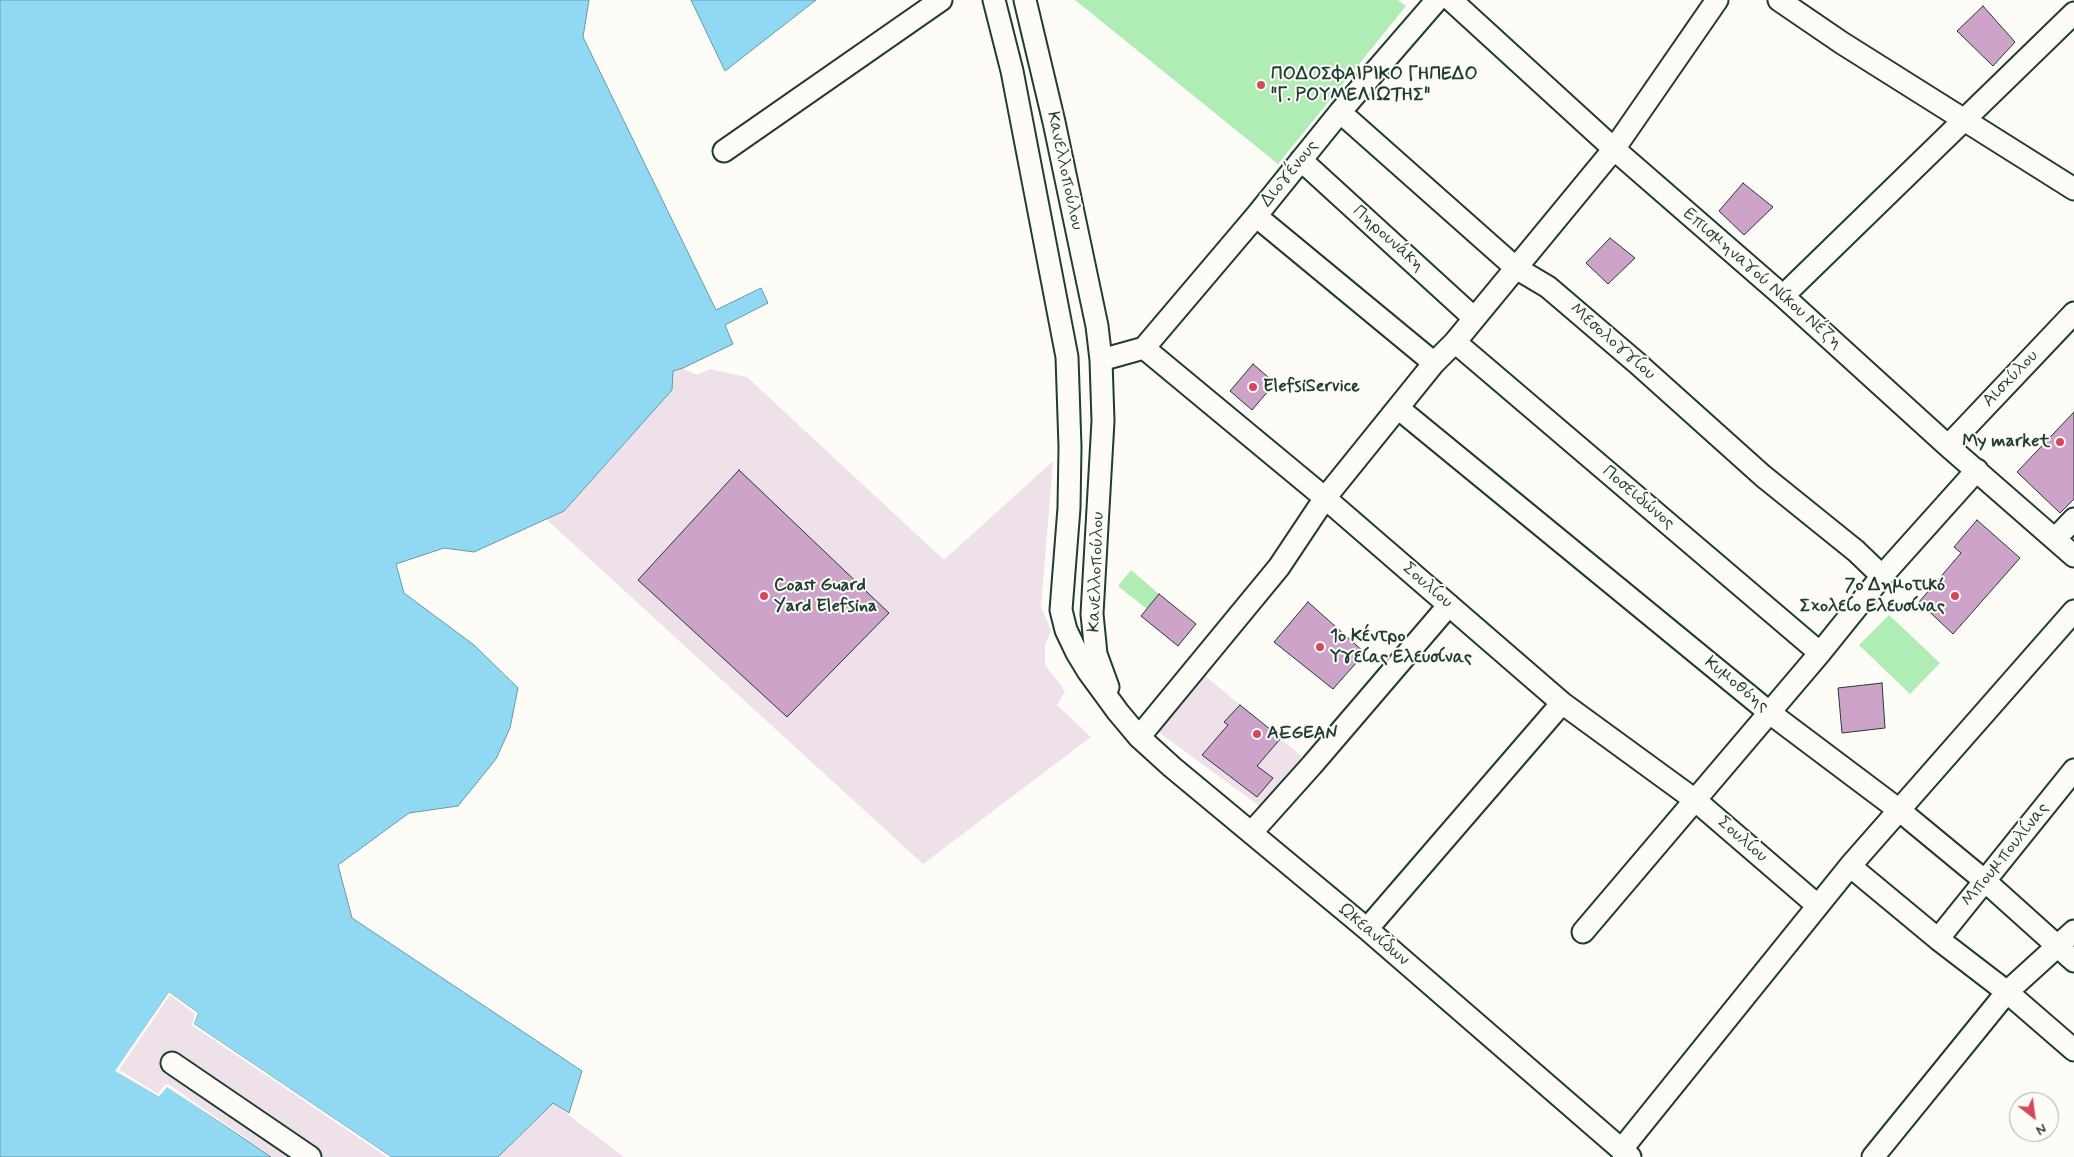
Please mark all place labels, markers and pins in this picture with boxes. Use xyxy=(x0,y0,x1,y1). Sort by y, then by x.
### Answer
place label: ΠΟΔΟΣΦΑΙΡΙΚΟ ΓΗΠΕΔΟ "Γ. ΡΟΥΜΕΛΙΩΤΗΣ" xyxy=(1271,64,1478,106)
marker: ΠΟΔΟΣΦΑΙΡΙΚΟ ΓΗΠΕΔΟ "Γ. ΡΟΥΜΕΛΙΩΤΗΣ" xyxy=(1255,79,1267,91)
place label: ElefsiService xyxy=(1263,376,1360,398)
marker: ElefsiService xyxy=(1247,381,1259,393)
place label: My market xyxy=(1962,431,2050,453)
marker: My market xyxy=(2054,436,2066,448)
place label: Coast Guard Yard Elefsina xyxy=(774,575,877,618)
place label: 7ο Δημοτικό Σχολείο Ελευσίνας xyxy=(1800,575,1945,618)
marker: Coast Guard Yard Elefsina xyxy=(758,590,770,602)
marker: 7ο Δημοτικό Σχολείο Ελευσίνας xyxy=(1949,590,1961,602)
place label: 1ο Κέντρο Υγείας Ελευσίνας xyxy=(1330,626,1472,669)
marker: 1ο Κέντρο Υγείας Ελευσίνας xyxy=(1314,641,1326,653)
place label: AEGEAN xyxy=(1267,723,1338,745)
marker: AEGEAN xyxy=(1251,728,1263,740)

